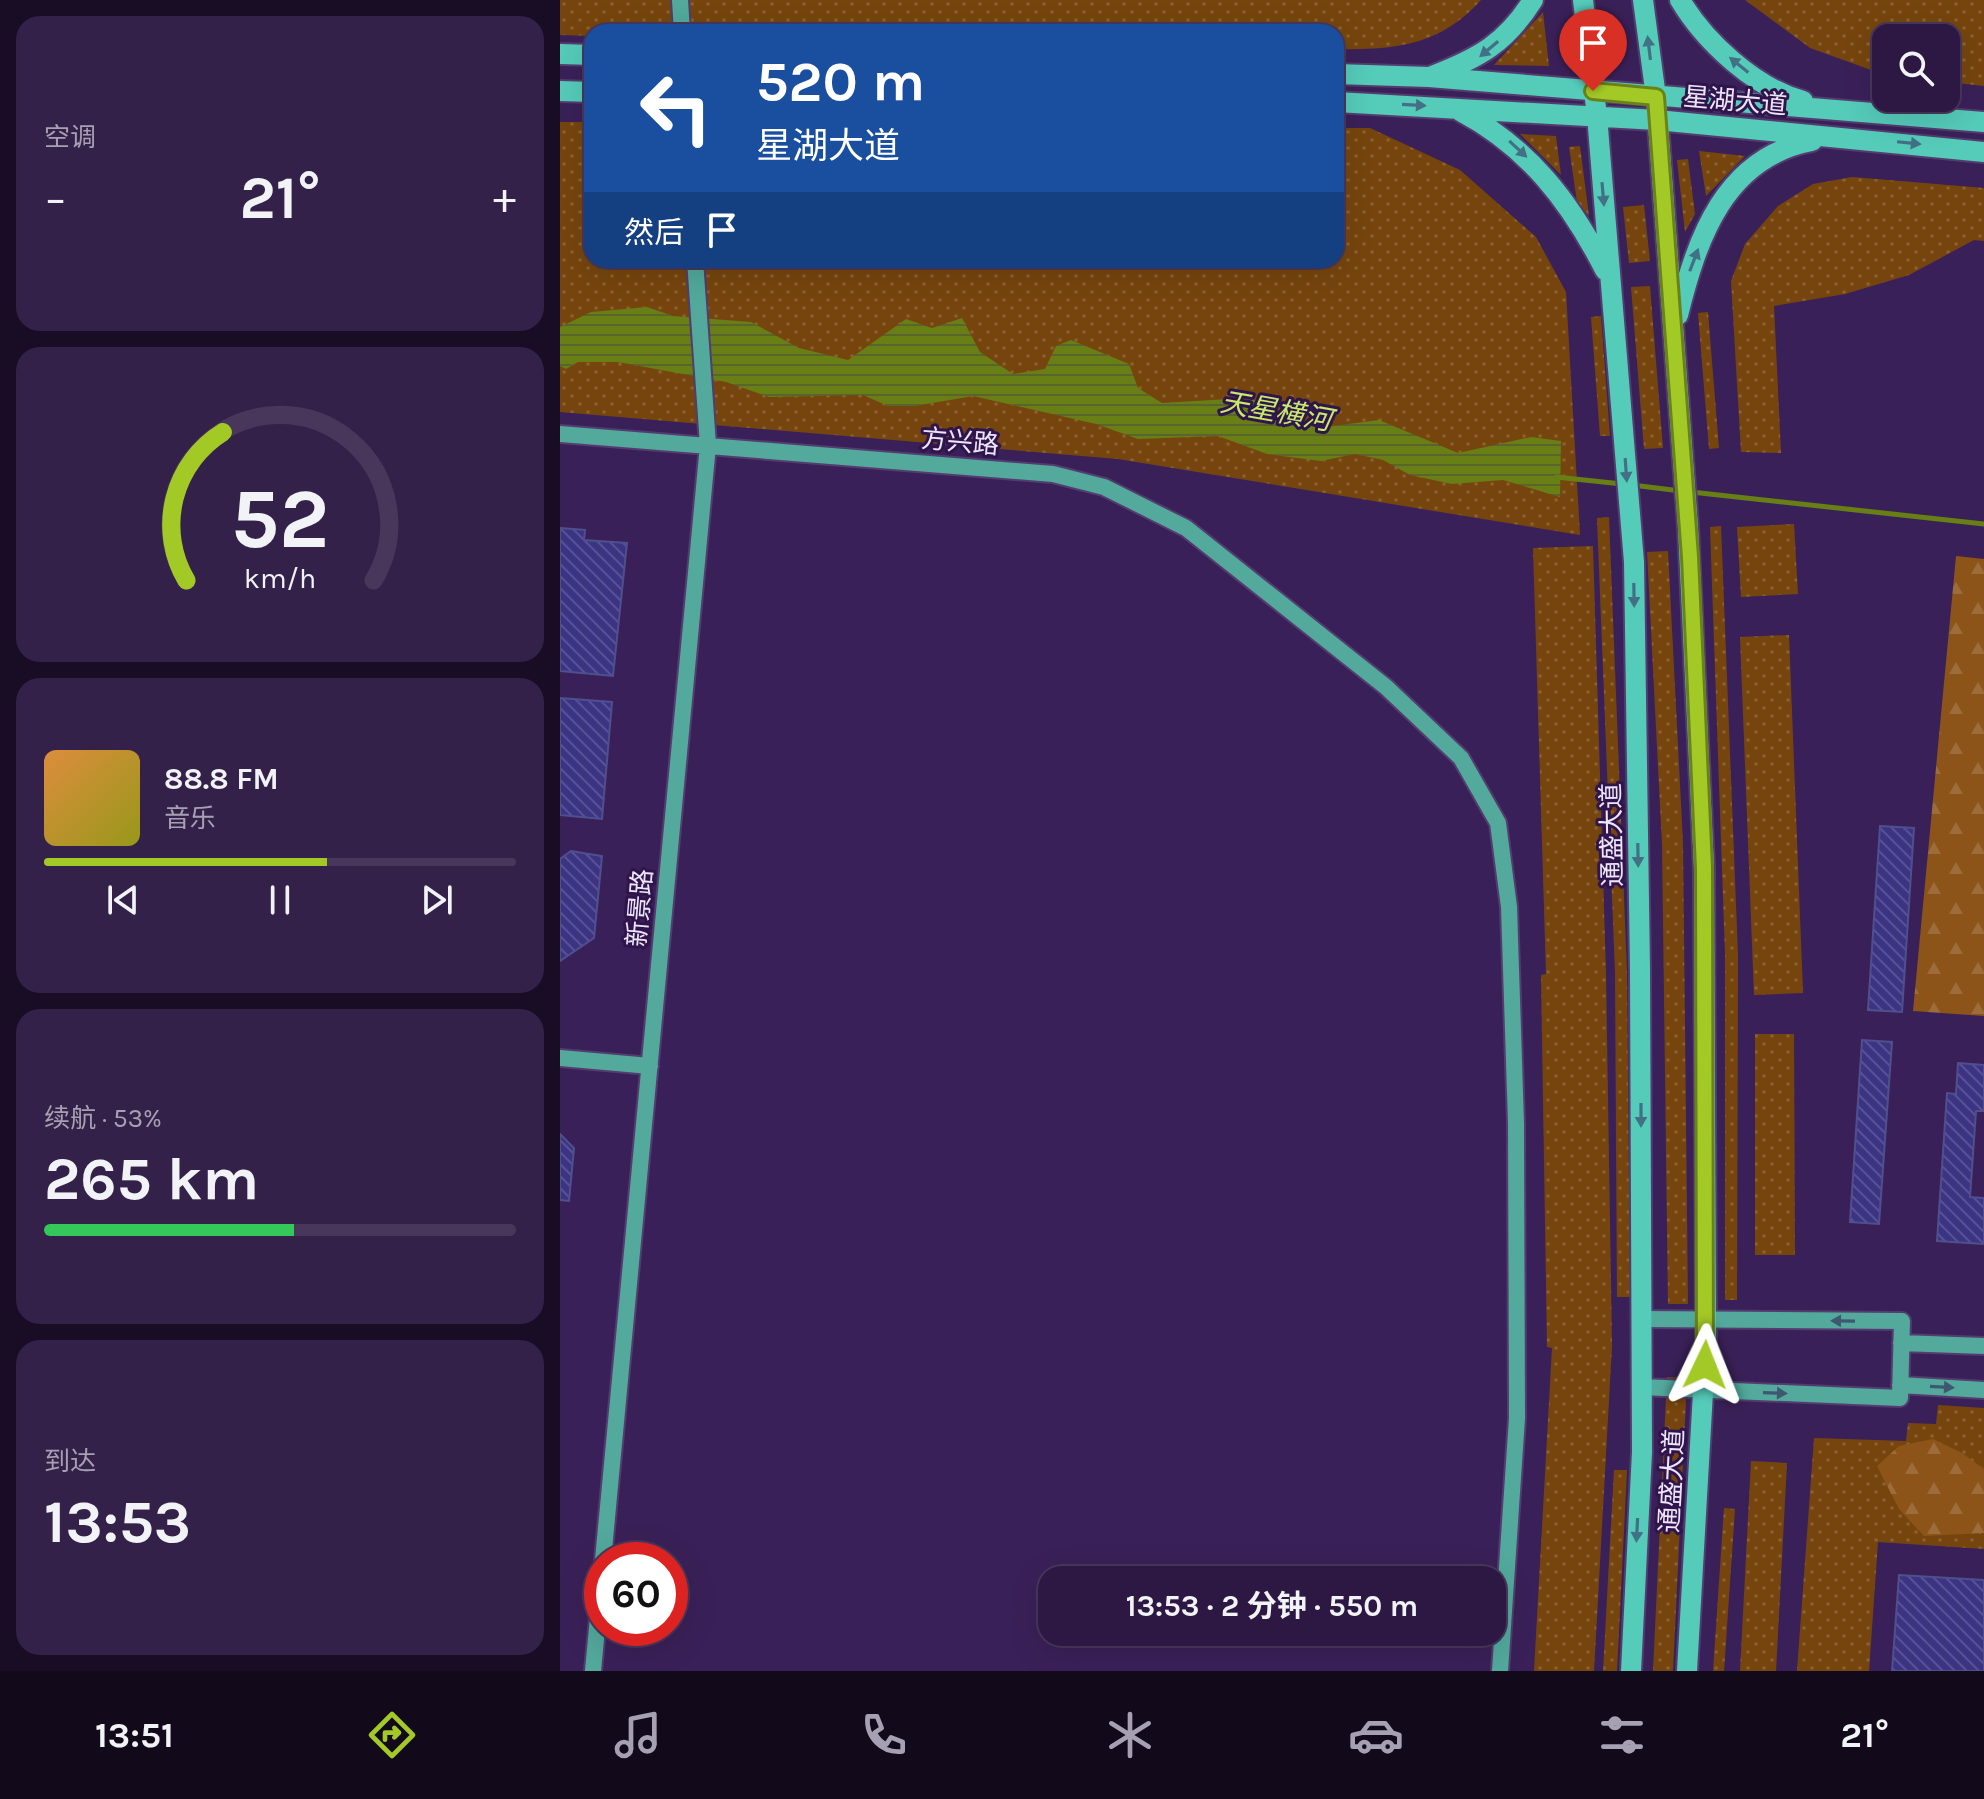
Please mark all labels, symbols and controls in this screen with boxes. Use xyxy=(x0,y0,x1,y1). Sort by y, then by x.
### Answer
pin xyxy=(1559,9,1627,91)
icon: arrive xyxy=(1571,21,1615,65)
map controls xyxy=(1872,24,1960,112)
button: search xyxy=(1872,24,1960,112)
one-way arrow xyxy=(1643,36,1656,61)
one-way arrow xyxy=(1479,40,1499,57)
text: 520 m xyxy=(756,49,925,114)
icon: left xyxy=(624,56,728,160)
one-way arrow xyxy=(1729,56,1750,73)
street label: 星湖大道 xyxy=(1682,81,1788,121)
one-way arrow xyxy=(1402,99,1427,112)
text: 空调 xyxy=(44,122,96,153)
text: 星湖大道 xyxy=(756,125,900,167)
one-way arrow xyxy=(1897,137,1922,150)
one-way arrow xyxy=(1508,140,1527,158)
text: 21° xyxy=(240,163,321,233)
text: − xyxy=(44,173,67,224)
text: + xyxy=(493,173,516,224)
one-way arrow xyxy=(1597,182,1610,207)
icon: arrive xyxy=(700,208,744,252)
text: 然后 xyxy=(624,215,684,251)
one-way arrow xyxy=(1689,248,1701,272)
water label: 天星横河 xyxy=(1218,385,1339,438)
street label: 方兴路 xyxy=(920,423,1000,461)
one-way arrow xyxy=(1620,458,1633,483)
text: 52 xyxy=(231,470,329,567)
text: km/h xyxy=(244,562,316,595)
one-way arrow xyxy=(1628,583,1640,608)
text: 88.8 FM xyxy=(164,761,279,797)
street label: 通盛大道 xyxy=(1596,783,1628,887)
text: 音乐 xyxy=(164,803,216,834)
one-way arrow xyxy=(1632,843,1645,868)
street label: 新景路 xyxy=(621,868,659,948)
icon: previous xyxy=(101,878,145,922)
icon: pause xyxy=(258,878,302,922)
icon: next xyxy=(415,878,459,922)
text: 续航 · 53% xyxy=(44,1103,162,1134)
one-way arrow xyxy=(1635,1103,1647,1128)
text: 265 km xyxy=(44,1144,259,1214)
one-way arrow xyxy=(1830,1314,1855,1327)
position arrow xyxy=(1663,1323,1747,1407)
one-way arrow xyxy=(1930,1381,1955,1394)
one-way arrow xyxy=(1763,1386,1788,1399)
street label: 通盛大道 xyxy=(1654,1428,1690,1534)
text: 到达 xyxy=(44,1446,96,1477)
text: 13:53 xyxy=(44,1487,191,1557)
one-way arrow xyxy=(1631,1518,1644,1543)
speed limit sign: 60 xyxy=(584,1542,688,1646)
text: 13:53 · 2 分钟 · 550 m xyxy=(1126,1588,1418,1624)
icon: directions xyxy=(364,1707,420,1763)
icon: music xyxy=(610,1707,666,1763)
icon: phone xyxy=(856,1707,912,1763)
icon: climate xyxy=(1102,1707,1158,1763)
icon: car xyxy=(1348,1707,1404,1763)
icon: filters xyxy=(1594,1707,1650,1763)
text: 13:51 xyxy=(95,1714,174,1756)
text: 21° xyxy=(1840,1714,1889,1756)

